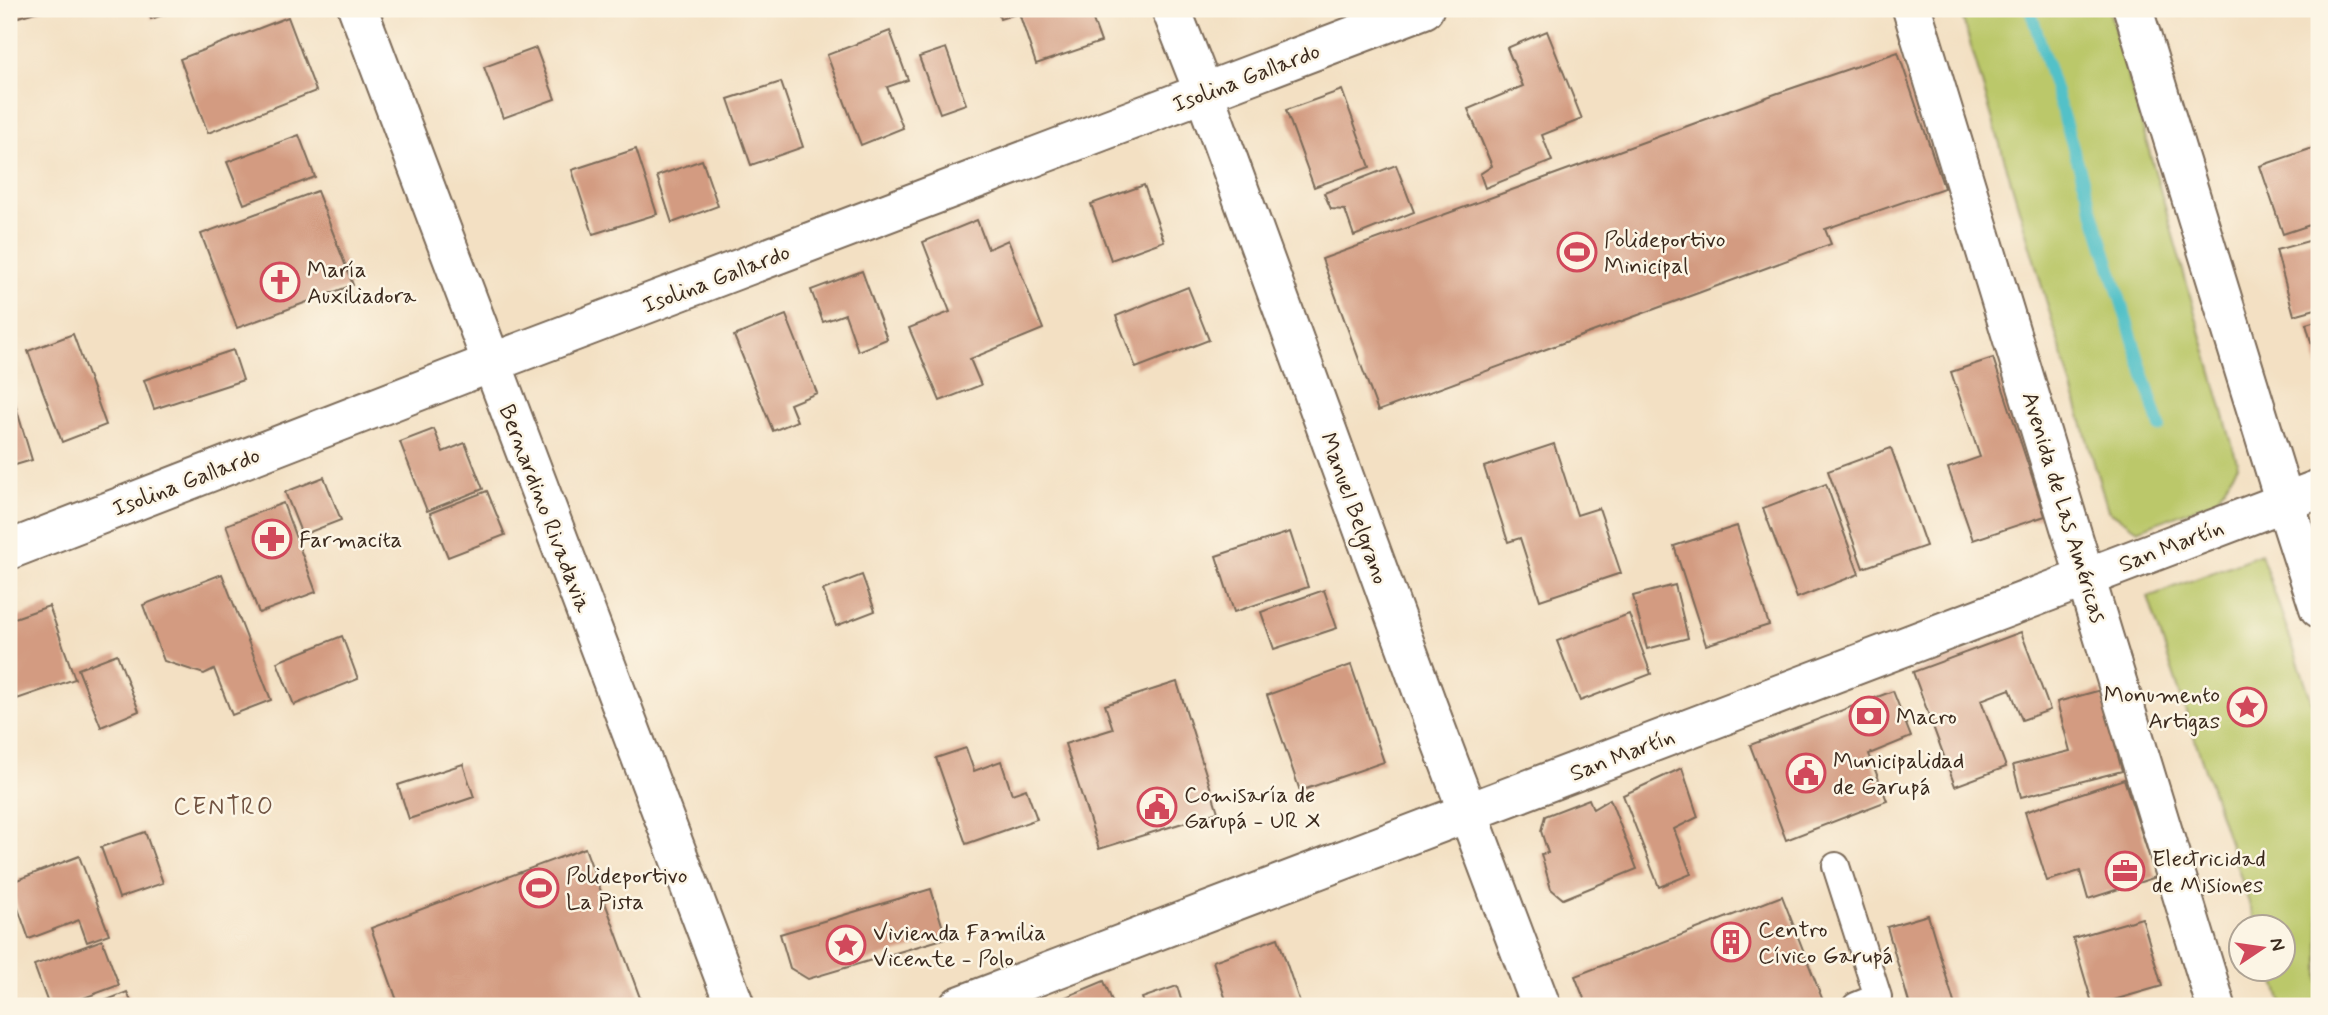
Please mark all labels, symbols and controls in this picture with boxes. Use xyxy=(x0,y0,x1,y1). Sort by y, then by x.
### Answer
street label: Isolina Gallardo xyxy=(1169,37,1325,121)
place label: Polideportivo Minicipal xyxy=(1604,226,1726,282)
sports icon: Polideportivo Minicipal xyxy=(1556,231,1598,273)
street label: Isolina Gallardo xyxy=(639,238,795,322)
place label: María Auxiliadora xyxy=(307,256,416,312)
church icon: María Auxiliadora xyxy=(259,261,301,303)
street label: Avenida de Las Américas xyxy=(2014,388,2113,627)
street label: Bernardino Rivadavia xyxy=(491,401,598,617)
street label: Manuel Belgrano xyxy=(1310,429,1394,589)
street label: Isolina Gallardo xyxy=(109,441,265,525)
street label: San Martín xyxy=(2115,513,2228,581)
pharmacy icon: Farmacita xyxy=(251,518,293,560)
place label: Farmacita xyxy=(299,526,402,556)
place label: Monumento Artigas xyxy=(2104,681,2220,737)
place icon: Monumento Artigas xyxy=(2226,686,2268,728)
bank icon: Macro xyxy=(1848,695,1890,737)
place label: Macro xyxy=(1896,703,1957,733)
street label: San Martín xyxy=(1566,722,1679,790)
place label: Municipalidad de Garupá xyxy=(1833,747,1964,803)
public building icon: Municipalidad de Garupá xyxy=(1785,752,1827,794)
place label: Comisaría de Garupá - UR X xyxy=(1184,781,1321,837)
public building icon: Comisaría de Garupá - UR X xyxy=(1136,786,1178,828)
district label: CENTRO xyxy=(173,792,275,823)
place label: Electricidad de Misiones xyxy=(2152,845,2266,901)
office icon: Electricidad de Misiones xyxy=(2104,850,2146,892)
place label: Polideportivo La Pista xyxy=(566,862,688,918)
sports icon: Polideportivo La Pista xyxy=(518,867,560,909)
north arrow xyxy=(2226,914,2296,984)
place label: Centro Cívico Garupá xyxy=(1758,916,1893,972)
place label: Vivienda Familia Vicente - Polo xyxy=(873,919,1046,975)
building icon: Centro Cívico Garupá xyxy=(1710,921,1752,963)
place icon: Vivienda Familia Vicente - Polo xyxy=(825,924,867,966)
text: N xyxy=(2263,936,2291,953)

